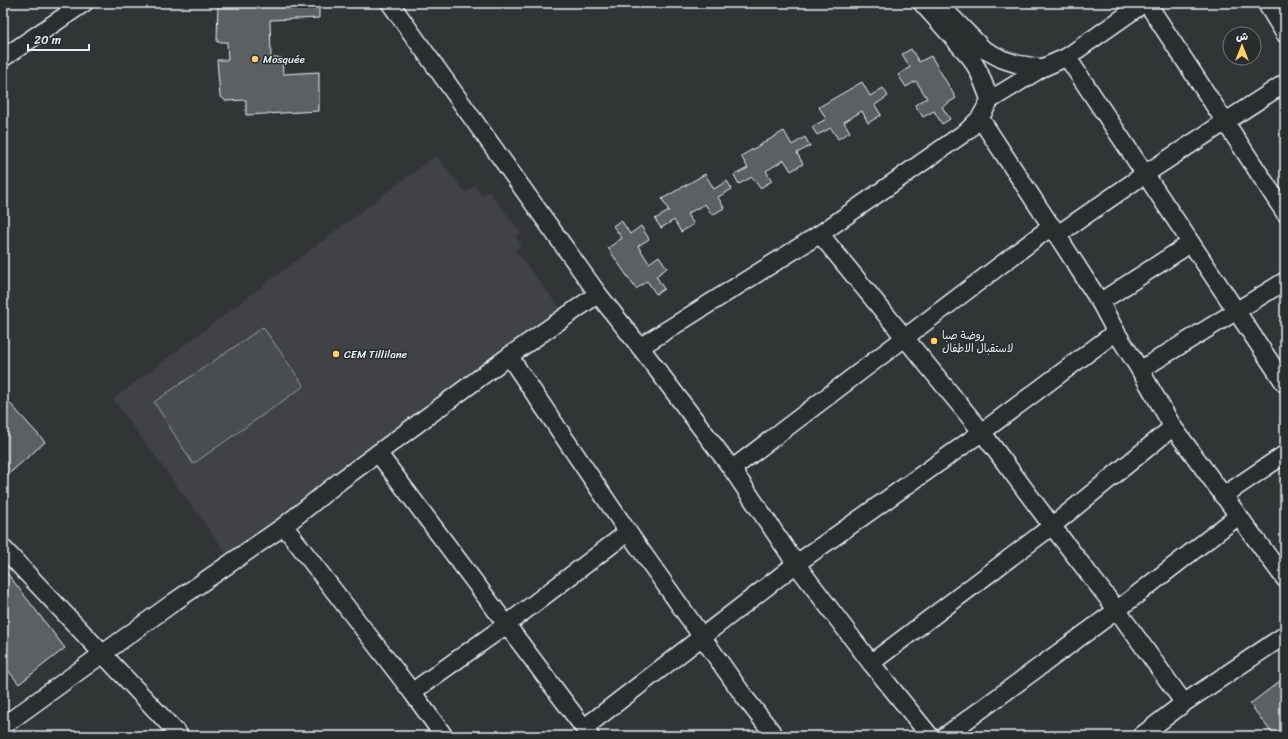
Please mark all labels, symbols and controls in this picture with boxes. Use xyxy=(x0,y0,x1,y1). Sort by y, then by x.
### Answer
scale bar xyxy=(28,26,89,52)
north arrow xyxy=(1222,26,1262,66)
text: ش xyxy=(1236,27,1248,46)
text: 20 m xyxy=(34,29,61,51)
place label: Mosquée xyxy=(263,50,306,69)
marker: Mosquée xyxy=(250,54,260,64)
place label: روضة صبا لاستقبال الاطفال xyxy=(942,326,1013,358)
marker: روضة صبا لاستقبال الاطفال xyxy=(929,336,939,346)
place label: CEM Tillilane xyxy=(344,345,408,364)
marker: CEM Tillilane xyxy=(331,349,341,359)

